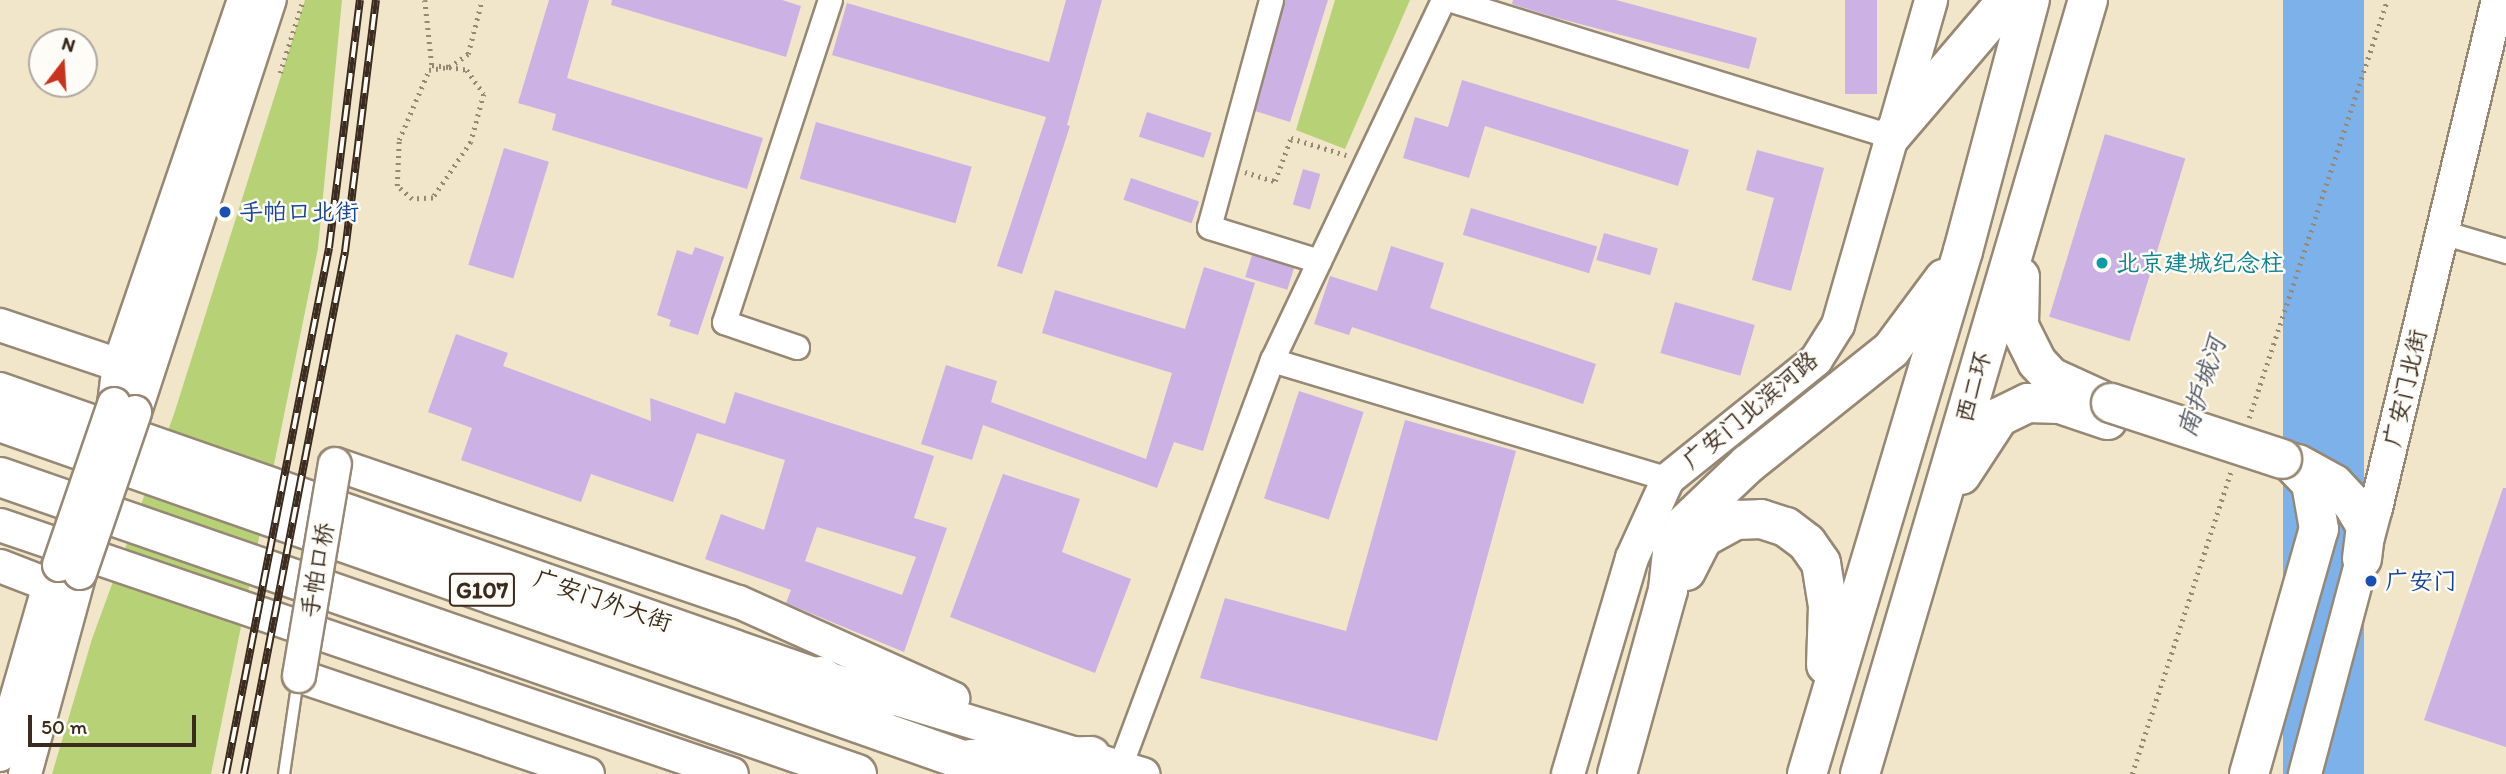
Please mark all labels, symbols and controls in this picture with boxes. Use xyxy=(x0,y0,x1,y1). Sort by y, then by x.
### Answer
north arrow xyxy=(28,28,98,98)
text: N xyxy=(59,31,78,57)
place label: 手帕口北街 xyxy=(239,198,359,226)
marker: 手帕口北街 xyxy=(217,204,233,220)
place label: 北京建城纪念柱 xyxy=(2116,249,2284,277)
marker: 北京建城纪念柱 xyxy=(2094,255,2110,271)
street label: 广安门北街 xyxy=(2377,326,2433,450)
water label: 南护城河 xyxy=(2171,333,2233,441)
street label: 广安门北滨河路 xyxy=(1676,345,1824,475)
street label: 西二环 xyxy=(1949,348,1997,426)
street label: 手帕口桥 xyxy=(294,520,340,620)
street label: 广安门外大街 xyxy=(530,563,676,637)
place label: 广安门 xyxy=(2385,567,2457,595)
road number: G107 xyxy=(449,570,515,610)
marker: 广安门 xyxy=(2363,573,2379,589)
scale bar xyxy=(32,700,200,744)
text: 50 m xyxy=(41,714,87,739)

